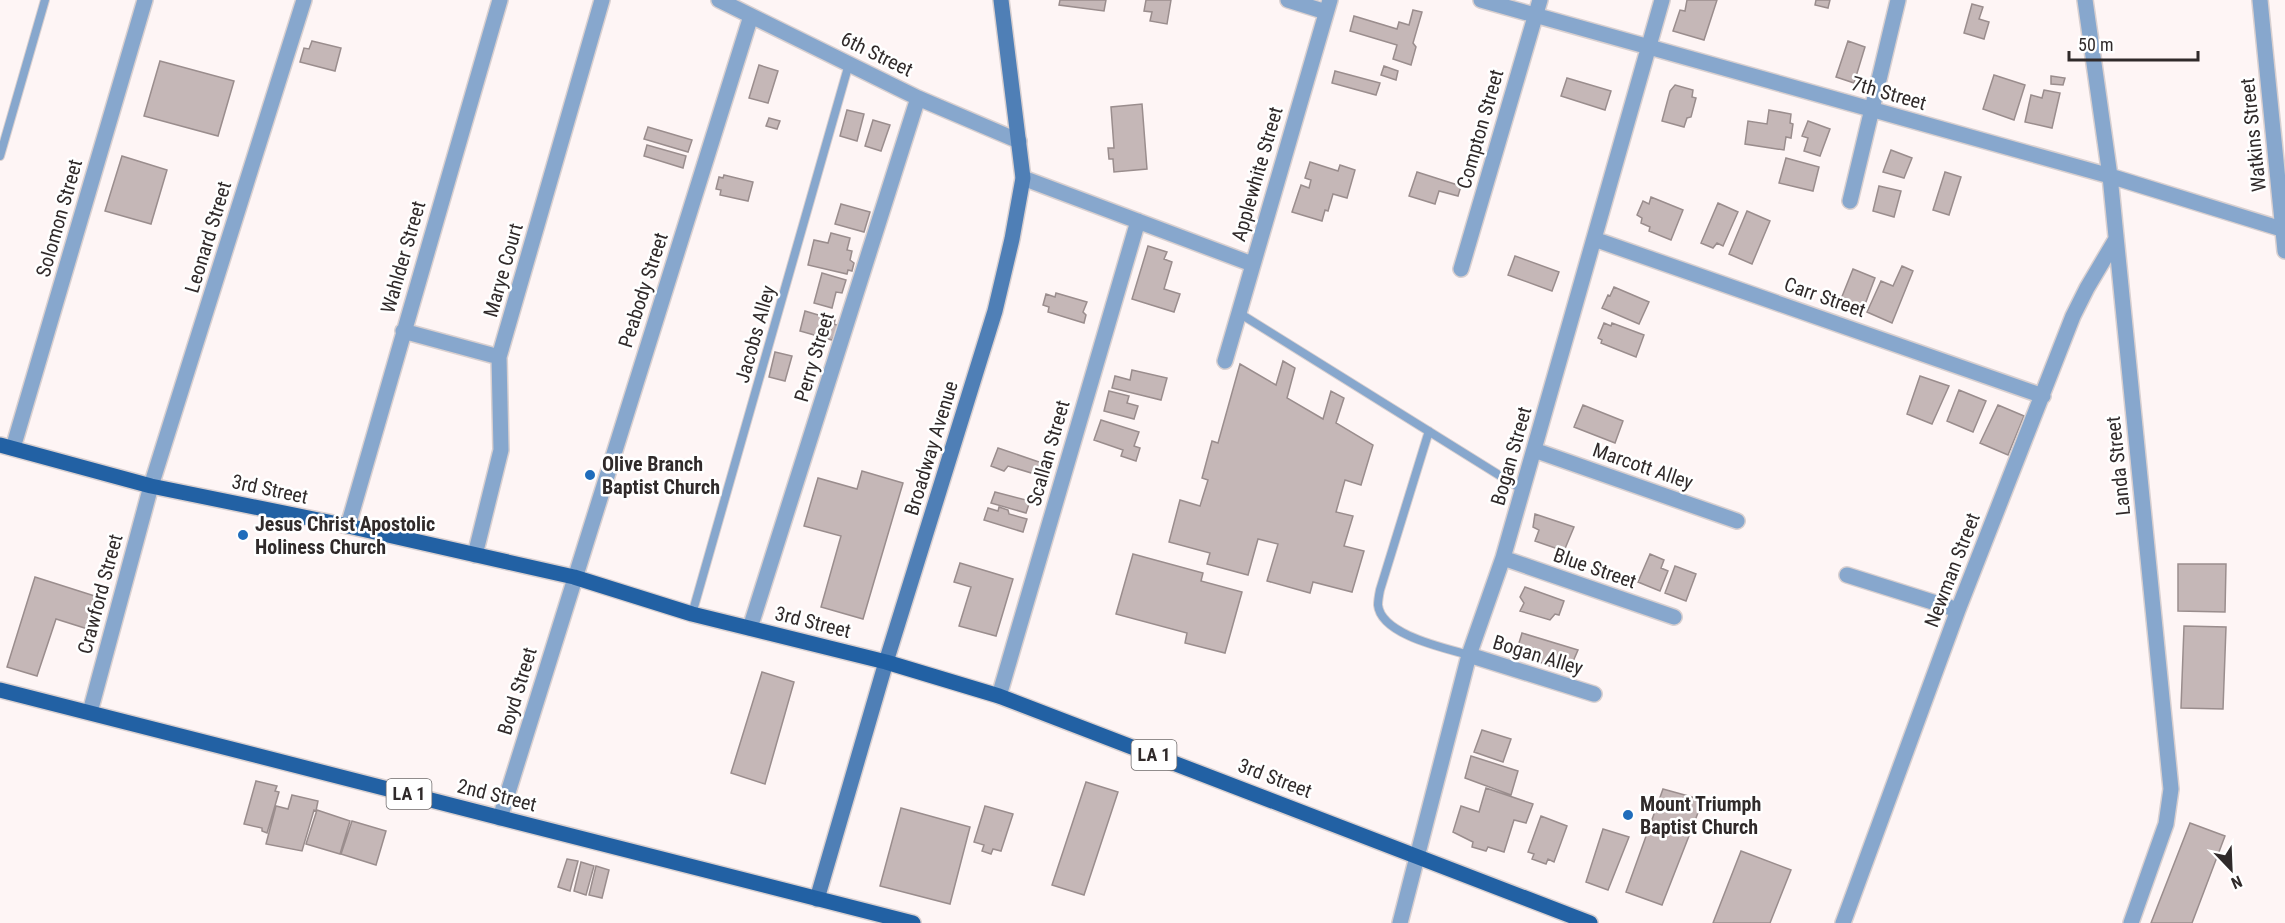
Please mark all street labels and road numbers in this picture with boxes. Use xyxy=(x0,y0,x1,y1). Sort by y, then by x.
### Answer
street label: 6th Street xyxy=(837,26,917,82)
street label: Compton Street xyxy=(1451,66,1509,192)
street label: 7th Street xyxy=(1849,71,1929,115)
street label: Watkins Street xyxy=(2235,77,2271,193)
street label: Applewhite Street xyxy=(1226,104,1288,244)
street label: Solomon Street xyxy=(31,156,87,280)
street label: Leonard Street xyxy=(180,178,236,296)
street label: Wahlder Street xyxy=(376,198,430,316)
street label: Marye Court xyxy=(478,220,528,320)
street label: Peabody Street xyxy=(613,229,673,351)
street label: Carr Street xyxy=(1781,272,1869,322)
street label: Jacobs Alley xyxy=(730,282,780,386)
street label: Perry Street xyxy=(789,309,839,405)
street label: Broadway Avenue xyxy=(899,378,963,518)
street label: Scallan Street xyxy=(1021,397,1075,509)
street label: Bogan Street xyxy=(1485,404,1537,508)
street label: Landa Street xyxy=(2101,415,2135,517)
street label: Marcott Alley xyxy=(1590,438,1696,494)
street label: 3rd Street xyxy=(230,469,310,509)
street label: Newman Street xyxy=(1919,509,1985,631)
street label: Crawford Street xyxy=(72,531,128,657)
street label: Blue Street xyxy=(1550,543,1640,593)
street label: 3rd Street xyxy=(773,601,853,643)
street label: Bogan Alley xyxy=(1490,630,1586,680)
street label: Boyd Street xyxy=(492,644,542,738)
road number: LA 1 xyxy=(1132,740,1176,770)
street label: 3rd Street xyxy=(1235,753,1315,803)
street label: 2nd Street xyxy=(455,774,539,816)
road number: LA 1 xyxy=(386,779,432,809)

